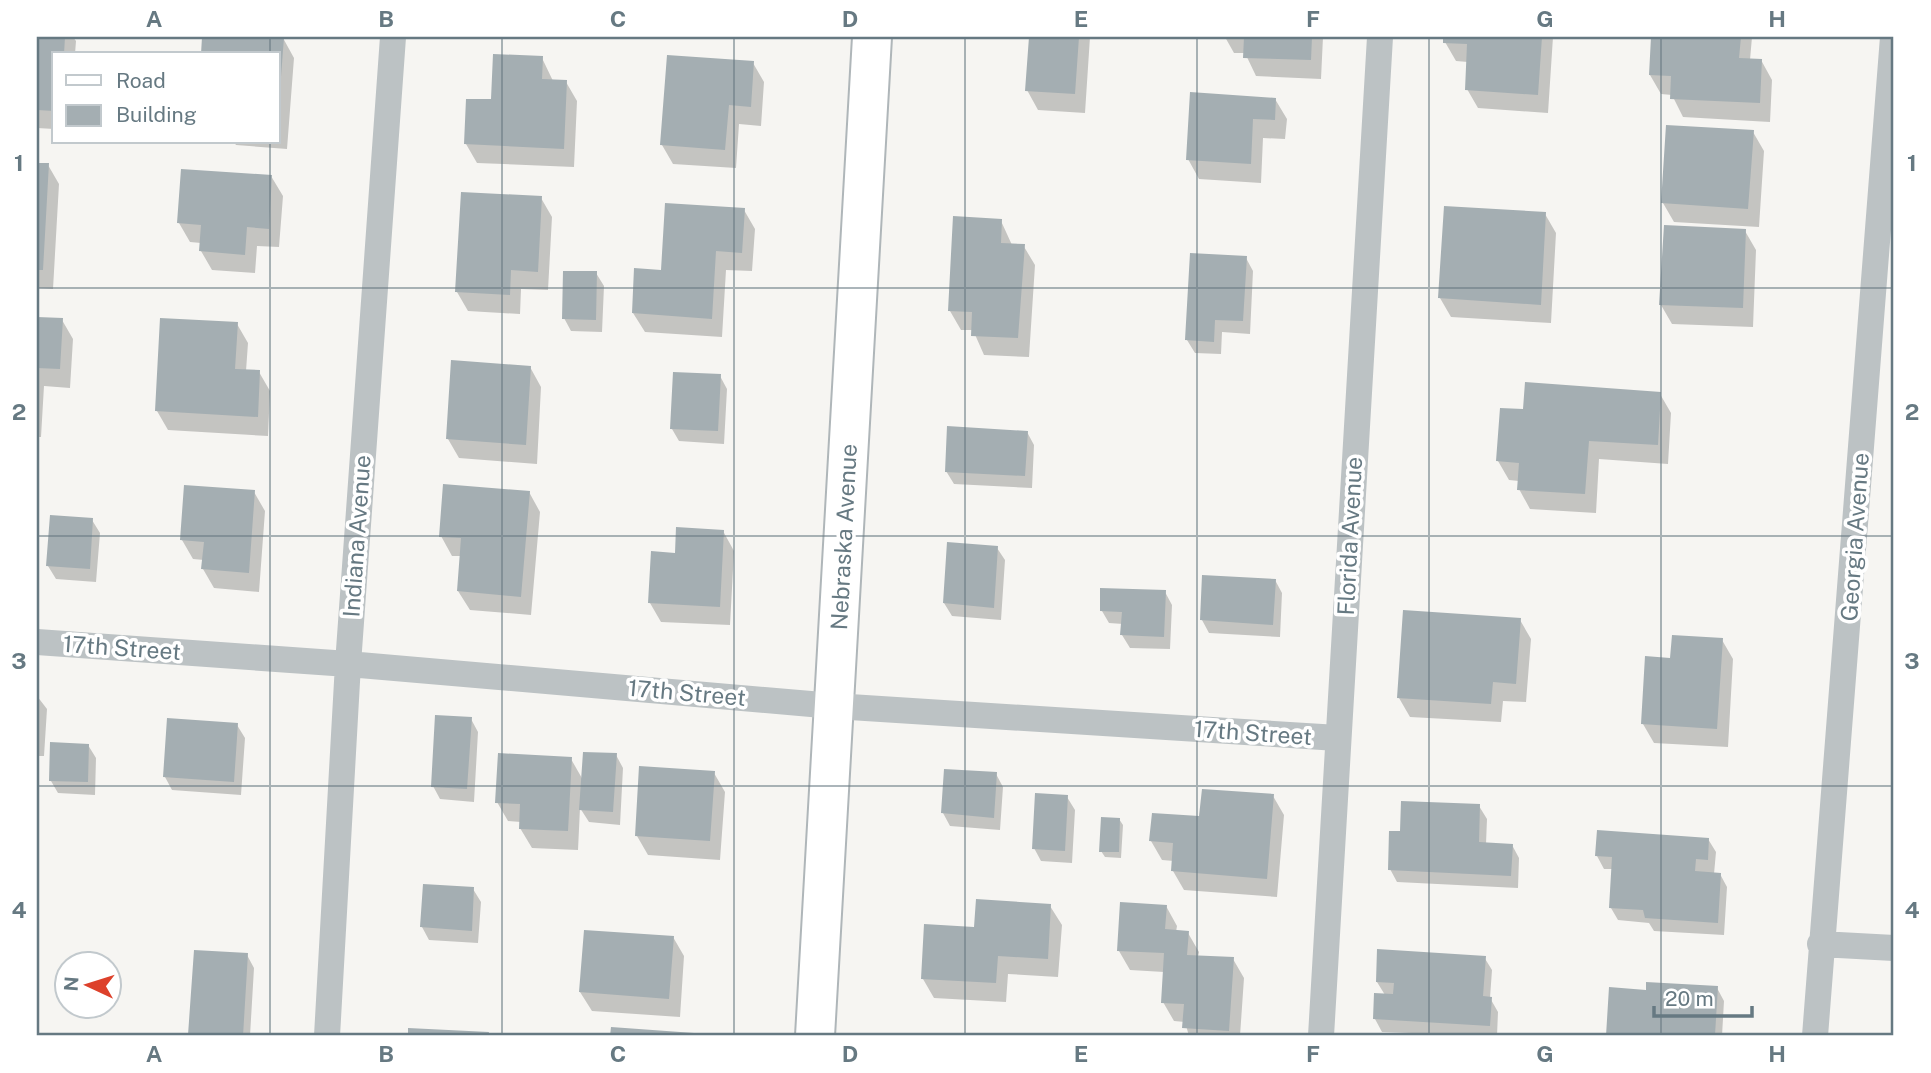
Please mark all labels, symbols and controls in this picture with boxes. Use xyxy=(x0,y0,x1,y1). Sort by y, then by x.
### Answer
text: A xyxy=(146,5,163,32)
text: B xyxy=(378,5,394,32)
text: C xyxy=(610,5,626,32)
text: D xyxy=(842,5,858,32)
text: E xyxy=(1074,5,1088,32)
text: F xyxy=(1306,5,1320,32)
text: G xyxy=(1536,5,1554,32)
text: H xyxy=(1768,5,1786,32)
legend xyxy=(52,52,280,144)
text: Road xyxy=(116,68,166,93)
text: Building xyxy=(116,102,197,127)
text: 1 xyxy=(14,149,24,176)
text: 1 xyxy=(1907,149,1917,176)
text: 2 xyxy=(12,398,26,425)
text: 2 xyxy=(1905,398,1919,425)
street label: Nebraska Avenue xyxy=(825,443,862,631)
street label: Georgia Avenue xyxy=(1835,452,1874,622)
street label: Indiana Avenue xyxy=(337,454,376,618)
street label: Florida Avenue xyxy=(1332,456,1367,616)
street label: 17th Street xyxy=(62,630,182,665)
text: 3 xyxy=(11,647,27,674)
text: 3 xyxy=(1904,647,1920,674)
street label: 17th Street xyxy=(627,674,747,711)
street label: 17th Street xyxy=(1193,715,1313,750)
text: 4 xyxy=(11,896,27,923)
text: 4 xyxy=(1904,896,1920,923)
north arrow xyxy=(52,950,122,1020)
scale bar xyxy=(1654,975,1752,1019)
text: N xyxy=(60,976,83,992)
text: 20 m xyxy=(1665,986,1714,1011)
text: A xyxy=(146,1040,163,1067)
text: B xyxy=(378,1040,394,1067)
text: C xyxy=(610,1040,626,1067)
text: D xyxy=(842,1040,858,1067)
text: E xyxy=(1074,1040,1088,1067)
text: F xyxy=(1306,1040,1320,1067)
text: G xyxy=(1536,1040,1554,1067)
text: H xyxy=(1768,1040,1786,1067)

